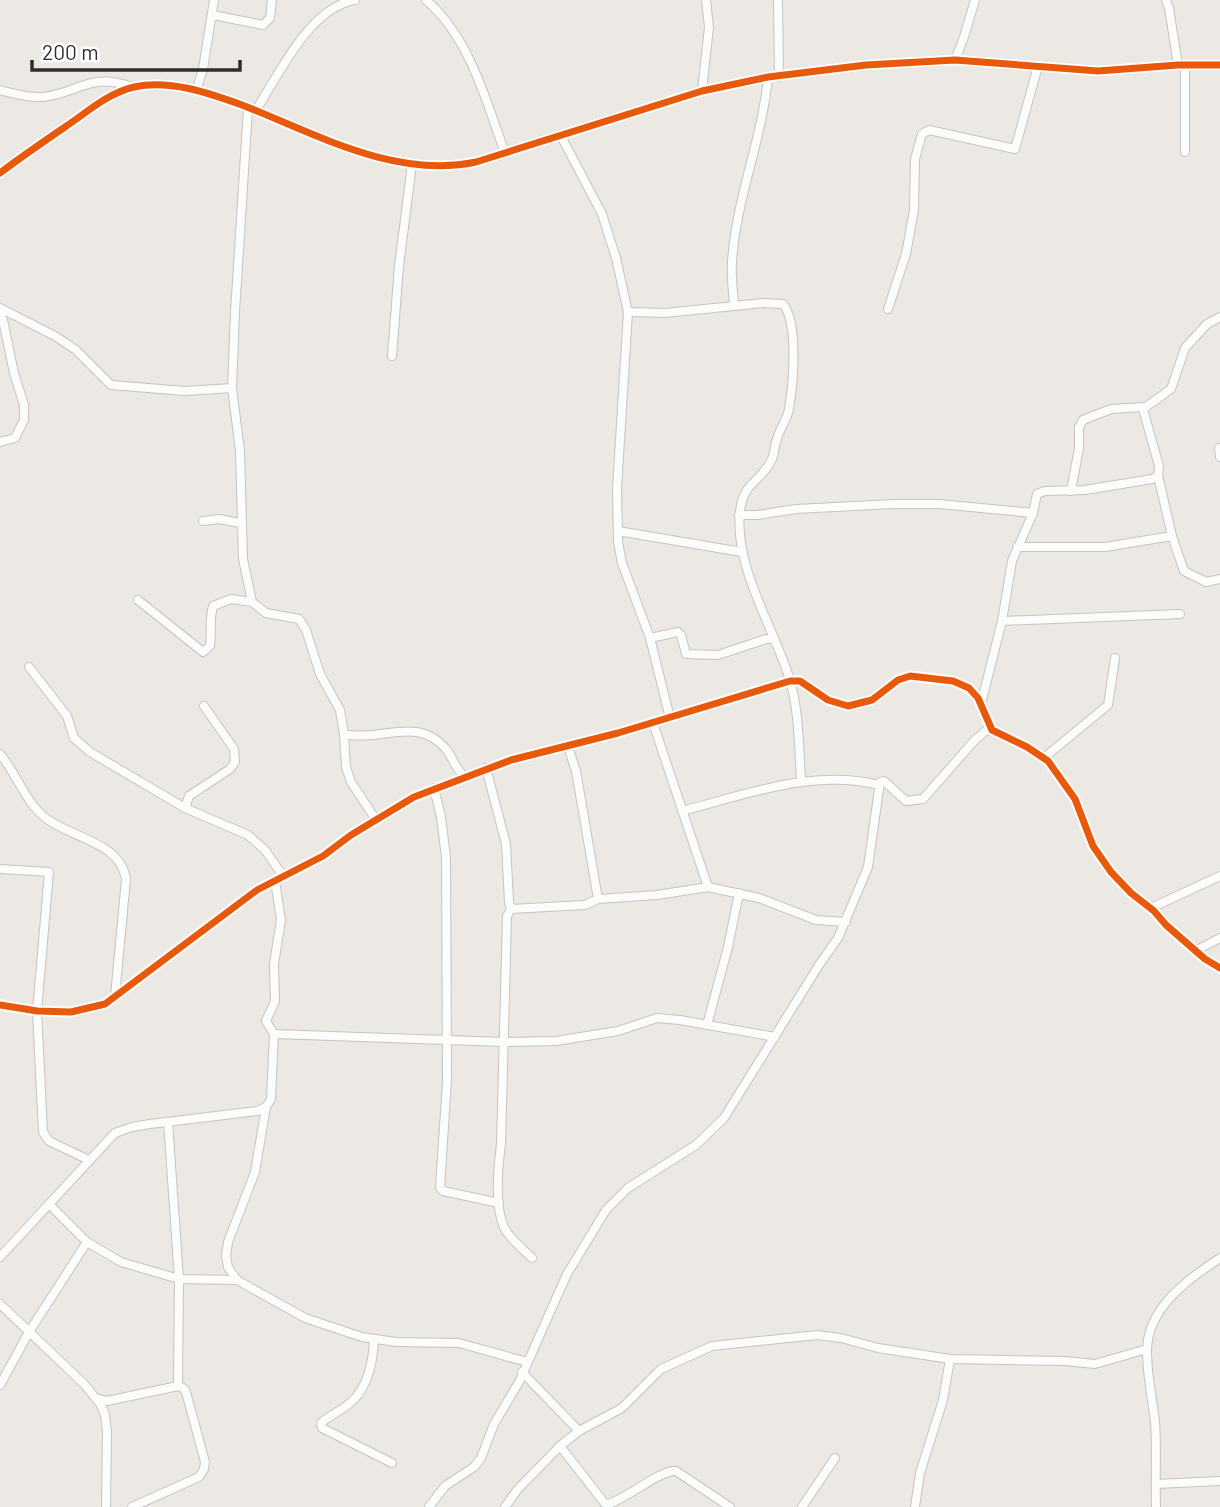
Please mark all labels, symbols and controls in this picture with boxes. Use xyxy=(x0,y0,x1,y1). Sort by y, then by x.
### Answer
scale bar xyxy=(32,28,240,72)
text: 200 m xyxy=(42,39,99,64)

